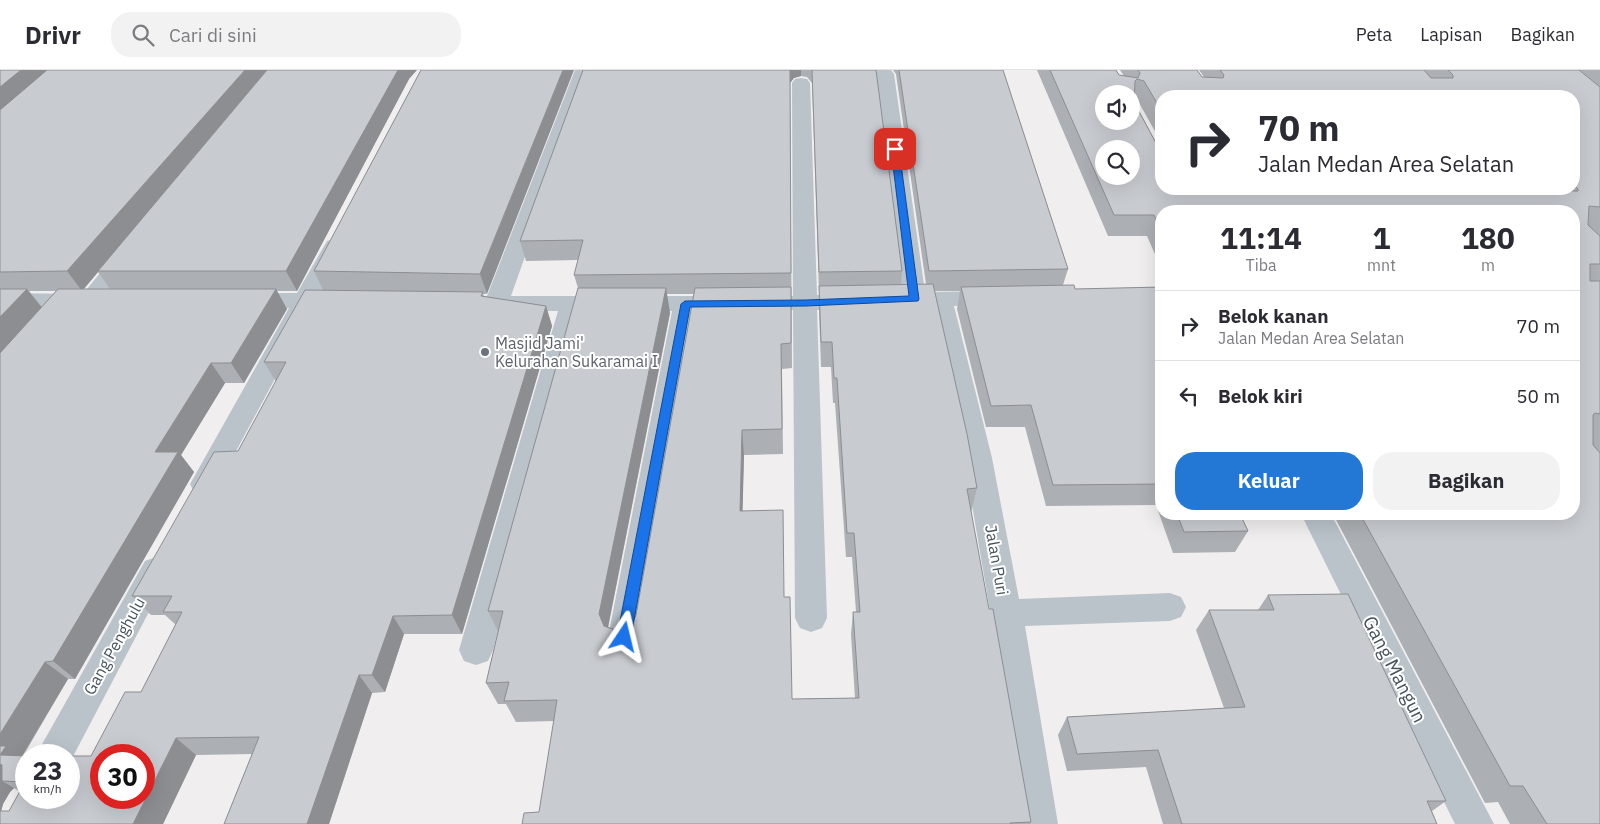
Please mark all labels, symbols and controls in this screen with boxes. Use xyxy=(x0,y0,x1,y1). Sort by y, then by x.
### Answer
search box xyxy=(111,12,461,57)
text: Drivr xyxy=(25,19,81,51)
icon: search xyxy=(129,21,157,49)
text: Cari di sini xyxy=(169,23,257,47)
text: Peta xyxy=(1356,23,1392,46)
text: Lapisan xyxy=(1420,23,1482,46)
text: Bagikan xyxy=(1510,23,1575,46)
map controls xyxy=(1095,85,1140,185)
button: sound xyxy=(1095,85,1140,130)
text: 70 m xyxy=(1258,105,1340,151)
icon: right xyxy=(1175,110,1240,175)
pin xyxy=(874,128,916,170)
icon: arrive xyxy=(881,135,909,163)
button: search xyxy=(1095,140,1140,185)
text: Jalan Medan Area Selatan xyxy=(1258,149,1514,178)
text: 11:14 xyxy=(1220,218,1302,257)
text: 1 xyxy=(1372,218,1390,257)
text: 180 xyxy=(1461,218,1515,257)
text: Tiba xyxy=(1246,255,1277,275)
text: mnt xyxy=(1367,255,1396,275)
text: m xyxy=(1481,255,1495,275)
text: Belok kanan xyxy=(1218,304,1329,328)
icon: right xyxy=(1175,312,1203,340)
text: 70 m xyxy=(1516,314,1560,338)
text: Jalan Medan Area Selatan xyxy=(1218,328,1404,348)
place label: Masjid Jami' Kelurahan Sukaramai I xyxy=(495,333,658,371)
marker: Masjid Jami' Kelurahan Sukaramai I xyxy=(479,346,491,358)
icon: left xyxy=(1175,382,1203,410)
text: Belok kiri xyxy=(1218,384,1303,408)
text: 50 m xyxy=(1516,384,1560,408)
button: Keluar xyxy=(1175,452,1363,510)
button: Bagikan xyxy=(1373,452,1560,510)
street label: Jalan Puri xyxy=(981,523,1013,597)
street label: Gang Penghulu xyxy=(79,594,149,698)
position arrow xyxy=(597,610,649,662)
street label: Gang Mangun xyxy=(1358,612,1432,726)
speed limit sign: 30 xyxy=(90,744,155,809)
text: 23 xyxy=(32,754,63,787)
text: km/h xyxy=(33,781,62,796)

